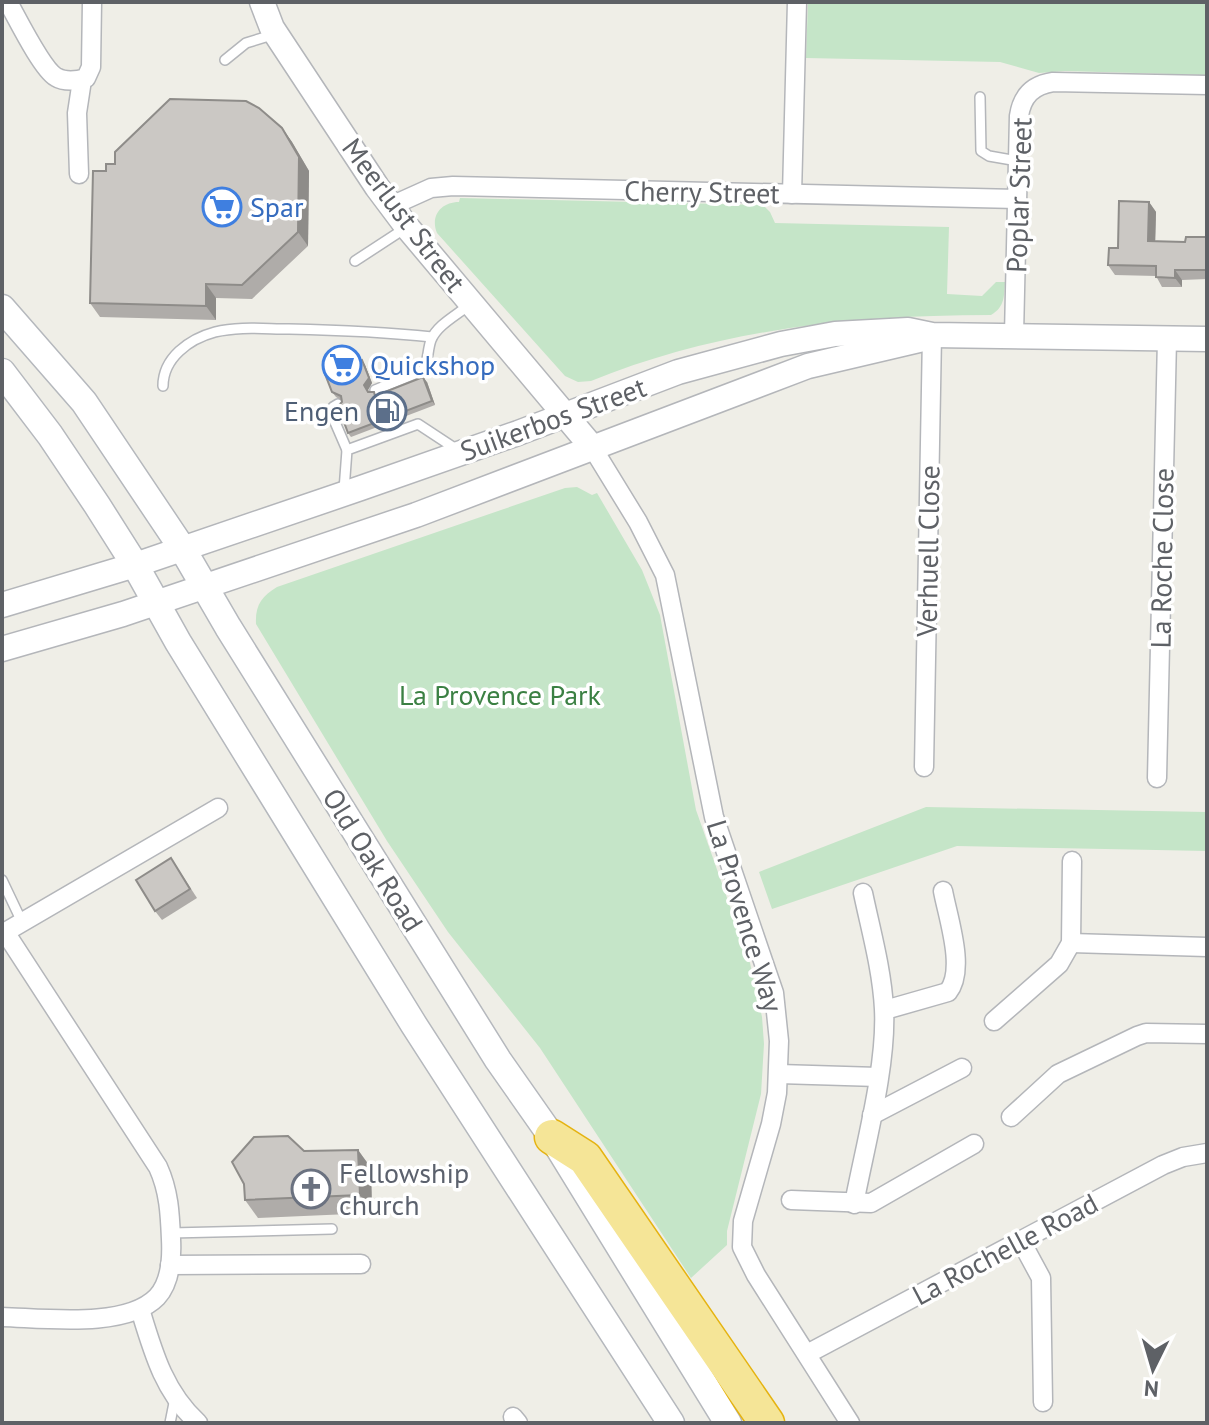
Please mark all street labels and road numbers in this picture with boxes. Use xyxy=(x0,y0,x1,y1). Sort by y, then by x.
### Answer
street label: Poplar Street xyxy=(997,116,1040,273)
street label: Meerlust Street xyxy=(334,130,475,299)
street label: Cherry Street xyxy=(624,172,781,211)
street label: Suikerbos Street xyxy=(455,368,651,469)
street label: Verhuell Close xyxy=(907,465,947,638)
street label: La Roche Close xyxy=(1141,467,1182,649)
street label: Old Oak Road xyxy=(315,781,432,938)
street label: La Provence Way xyxy=(699,815,792,1016)
street label: La Rochelle Road xyxy=(906,1184,1104,1313)

